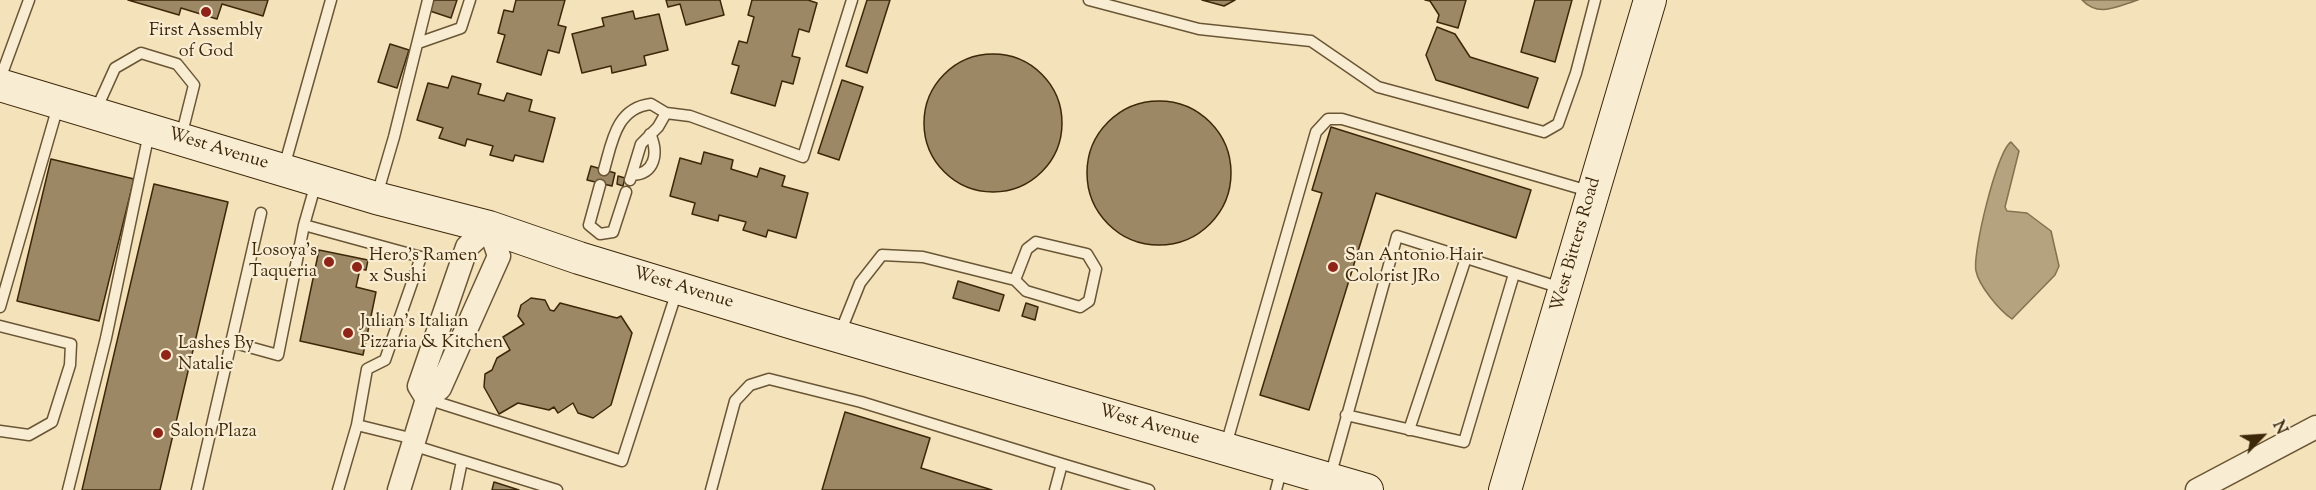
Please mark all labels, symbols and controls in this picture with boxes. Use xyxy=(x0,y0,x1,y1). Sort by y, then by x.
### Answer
marker: First Assembly of God xyxy=(199,5,213,19)
place label: First Assembly of God xyxy=(149,21,263,63)
street label: West Avenue xyxy=(165,124,271,176)
street label: West Bitters Road xyxy=(1547,175,1607,315)
place label: Losoya's Taqueria xyxy=(249,241,317,284)
place label: Hero's Ramen x Sushi xyxy=(369,246,478,288)
place label: San Antonio Hair Colorist JRo xyxy=(1345,246,1483,288)
marker: Losoya's Taqueria xyxy=(322,255,336,269)
marker: Hero's Ramen x Sushi xyxy=(350,260,364,274)
marker: San Antonio Hair Colorist JRo xyxy=(1326,260,1340,274)
street label: West Avenue xyxy=(630,263,736,315)
place label: Julian's Italian Pizzaria & Kitchen xyxy=(360,312,503,354)
marker: Julian's Italian Pizzaria & Kitchen xyxy=(341,326,355,340)
place label: Lashes By Natalie xyxy=(178,334,254,376)
marker: Lashes By Natalie xyxy=(159,348,173,362)
street label: West Avenue xyxy=(1096,401,1202,451)
north arrow xyxy=(2232,406,2292,466)
text: N xyxy=(2266,418,2292,439)
place label: Salon Plaza xyxy=(170,422,257,444)
marker: Salon Plaza xyxy=(151,426,165,440)

